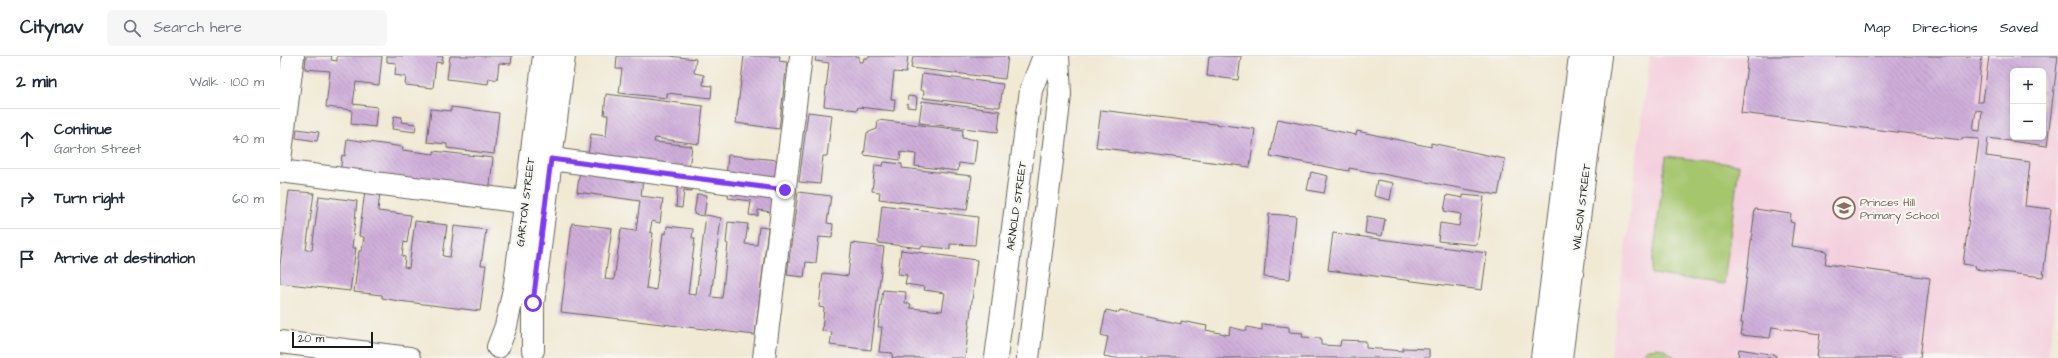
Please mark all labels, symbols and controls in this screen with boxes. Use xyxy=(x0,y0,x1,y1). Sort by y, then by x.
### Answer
search box xyxy=(107,10,387,46)
text: Citynav xyxy=(20,14,83,41)
icon: search xyxy=(121,17,143,39)
text: Search here xyxy=(153,17,242,38)
text: Map xyxy=(1864,18,1891,38)
text: Directions xyxy=(1913,18,1978,38)
text: Saved xyxy=(2000,18,2038,38)
map controls xyxy=(2010,68,2046,140)
button: + xyxy=(2010,68,2046,104)
text: 2 min xyxy=(16,70,57,94)
text: Walk · 100 m xyxy=(190,73,264,91)
button: − xyxy=(2010,104,2046,140)
text: Continue xyxy=(54,119,112,140)
icon: ahead xyxy=(16,128,38,150)
text: 40 m xyxy=(232,130,264,148)
text: Garton Street xyxy=(54,140,141,158)
street label: GARTON STREET xyxy=(513,157,538,247)
street label: ARNOLD STREET xyxy=(1003,160,1030,252)
street label: WILSON STREET xyxy=(1569,163,1594,251)
route end xyxy=(776,181,794,199)
icon: right xyxy=(16,188,38,210)
text: Turn right xyxy=(54,188,125,209)
text: 60 m xyxy=(232,190,264,208)
school or university icon: Princes Hill Primary School xyxy=(1831,195,1857,221)
place label: Princes Hill Primary School xyxy=(1860,195,1939,224)
icon: arrive xyxy=(16,248,38,270)
text: Arrive at destination xyxy=(54,248,195,269)
route start xyxy=(524,294,542,312)
scale bar xyxy=(292,330,373,349)
text: 20 m xyxy=(298,331,324,346)

